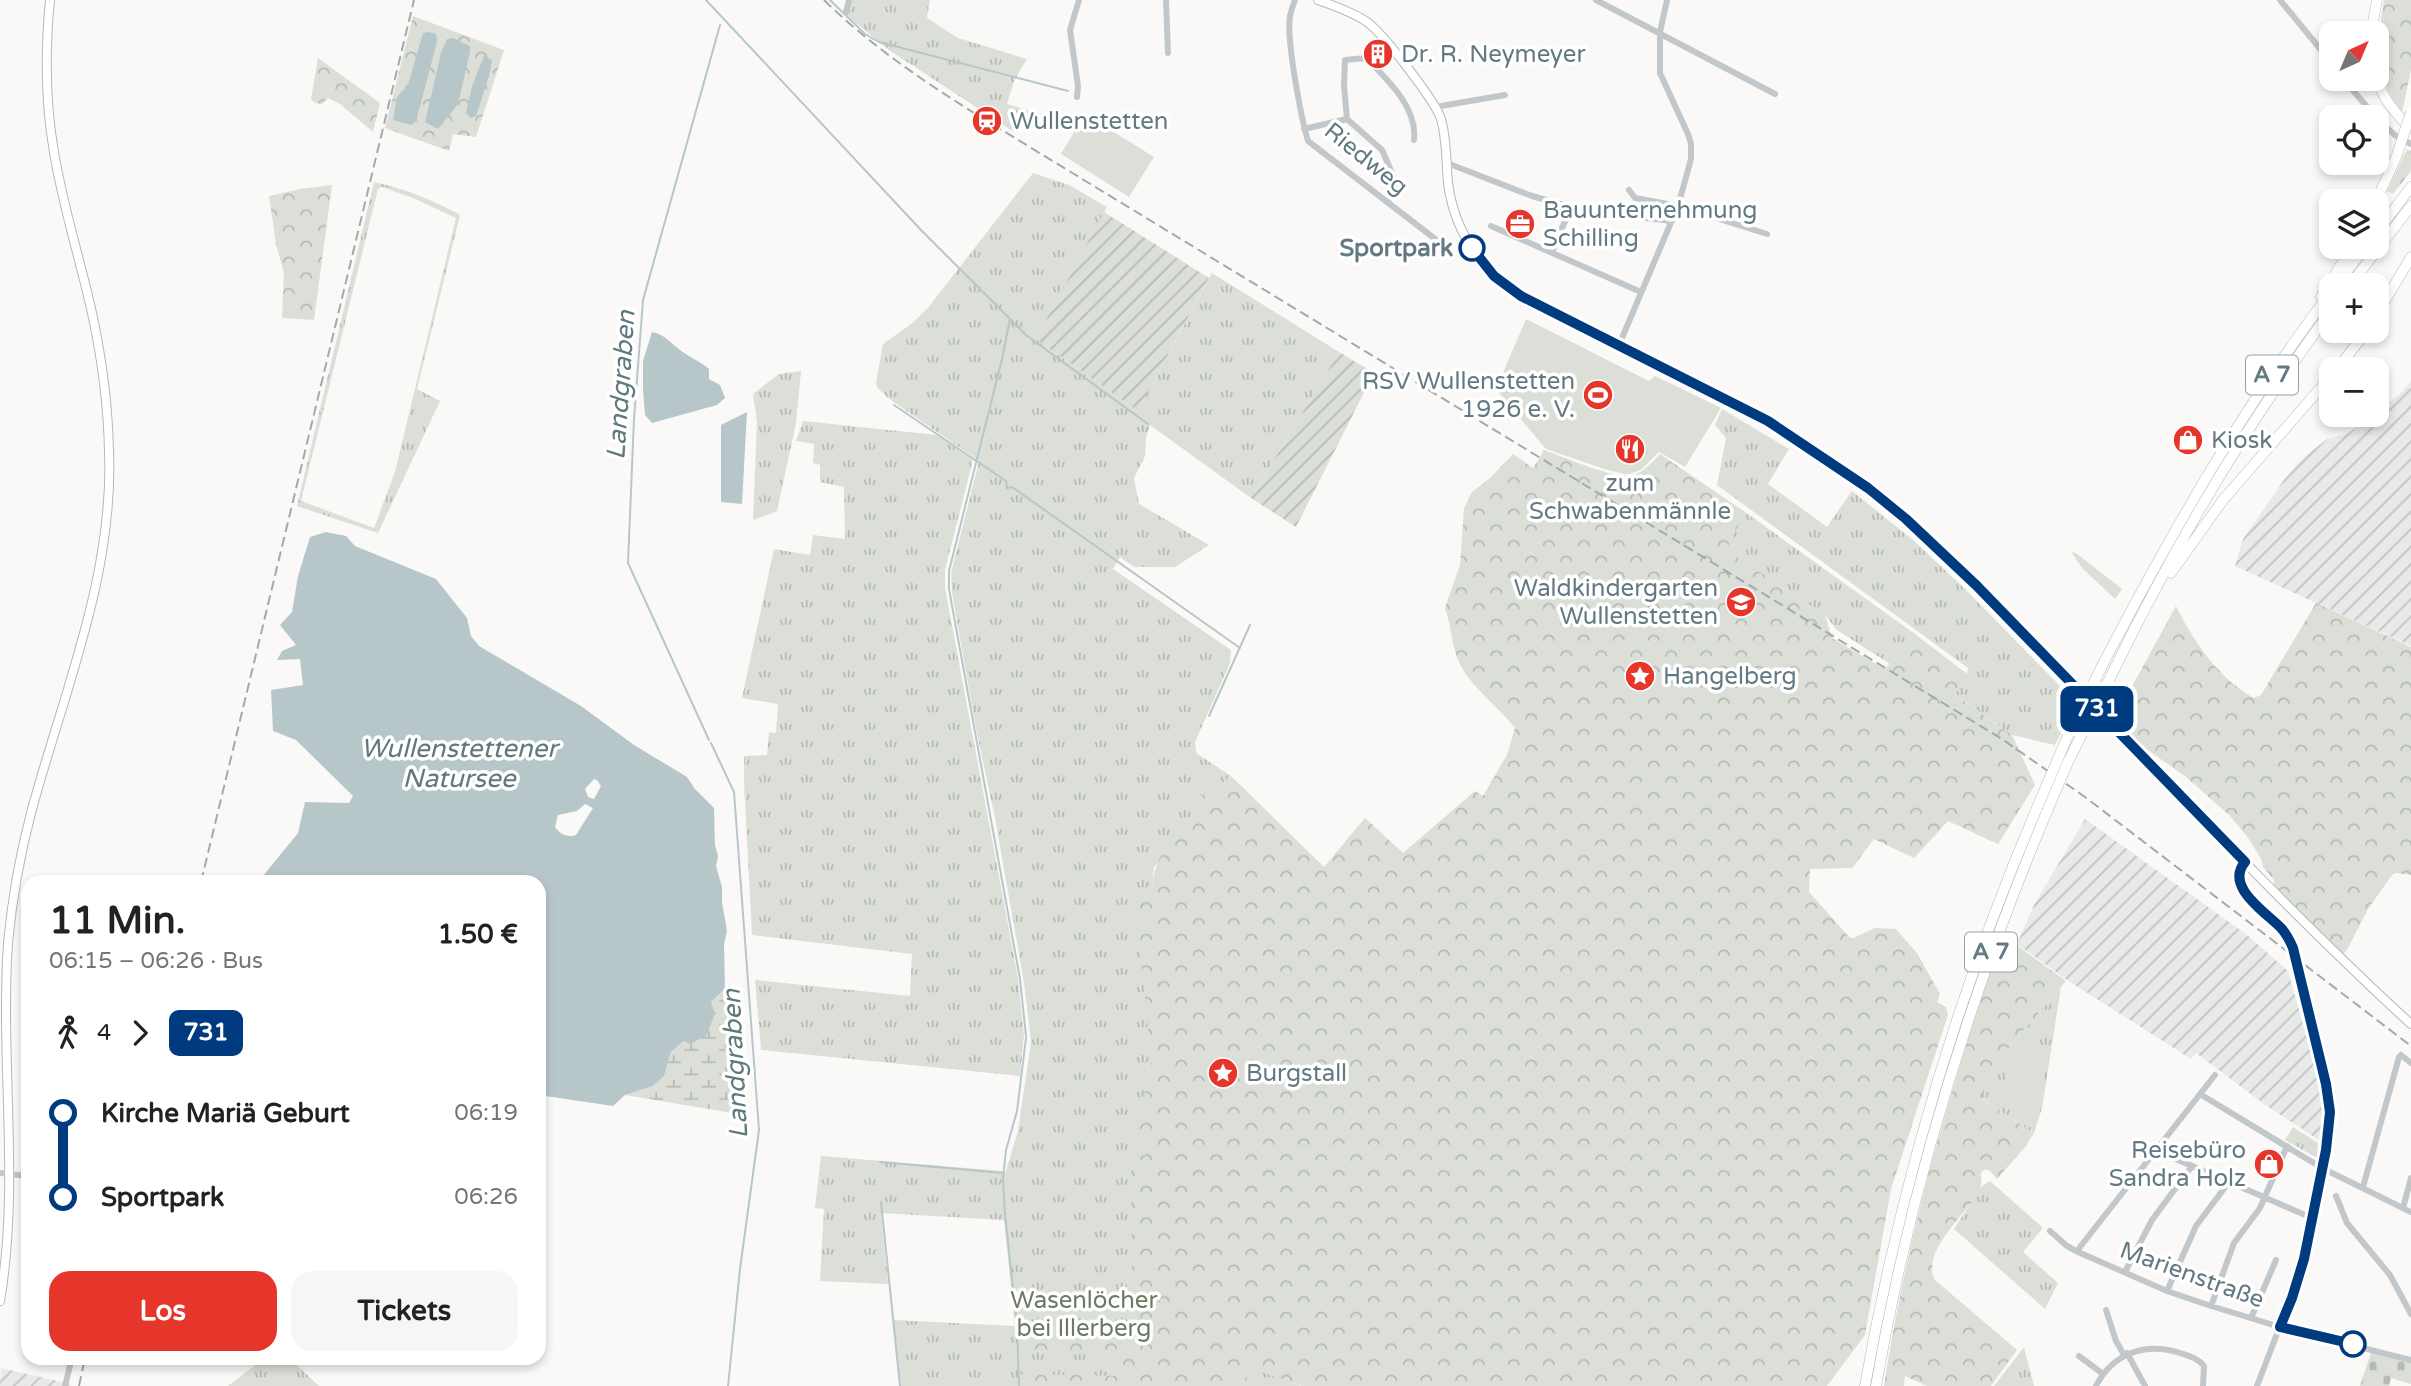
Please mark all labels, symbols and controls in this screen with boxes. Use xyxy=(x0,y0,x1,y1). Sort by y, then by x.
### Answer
north arrow xyxy=(2319,21,2389,91)
map controls xyxy=(2319,21,2389,427)
building icon: Dr. R. Neymeyer xyxy=(1361,37,1395,71)
place label: Dr. R. Neymeyer xyxy=(1401,40,1586,69)
station icon: Wullenstetten xyxy=(970,104,1004,138)
button: locate xyxy=(2319,105,2389,175)
place label: Wullenstetten xyxy=(1010,107,1168,136)
street label: Riedweg xyxy=(1318,116,1414,202)
button: layers xyxy=(2319,189,2389,259)
place label: Bauunternehmung Schilling xyxy=(1543,196,1758,253)
office icon: Bauunternehmung Schilling xyxy=(1503,207,1537,241)
place label: Sportpark xyxy=(1339,234,1453,263)
marker: Sportpark xyxy=(1459,235,1485,261)
button: + xyxy=(2319,273,2389,343)
water label: Landgraben xyxy=(600,308,642,461)
road number: A 7 xyxy=(2246,356,2298,394)
button: − xyxy=(2319,357,2389,427)
place label: RSV Wullenstetten 1926 e. V. xyxy=(1362,367,1575,424)
sports icon: RSV Wullenstetten 1926 e. V. xyxy=(1581,378,1615,412)
shop icon: Kiosk xyxy=(2171,423,2205,457)
place label: Kiosk xyxy=(2211,426,2272,455)
restaurant icon: zum Schwabenmännle xyxy=(1613,432,1647,466)
place label: zum Schwabenmännle xyxy=(1529,469,1731,526)
place label: Waldkindergarten Wullenstetten xyxy=(1514,574,1718,631)
school or university icon: Waldkindergarten Wullenstetten xyxy=(1724,585,1758,619)
place icon: Hangelberg xyxy=(1623,659,1657,693)
place label: Hangelberg xyxy=(1663,662,1797,691)
line badge: 731 xyxy=(2057,686,2137,732)
text: 731 xyxy=(2074,694,2120,723)
water label: Wullenstettener Natursee xyxy=(361,733,560,794)
text: 11 Min. xyxy=(49,898,185,944)
text: 1.50 € xyxy=(438,919,518,950)
road number: A 7 xyxy=(1965,932,2017,972)
text: 06:15 – 06:26 · Bus xyxy=(49,947,263,975)
water label: Landgraben xyxy=(716,987,754,1140)
icon: walk xyxy=(49,1014,87,1052)
icon: forward xyxy=(121,1014,159,1052)
text: 731 xyxy=(183,1018,229,1047)
text: 4 xyxy=(97,1019,111,1047)
place icon: Burgstall xyxy=(1206,1056,1240,1090)
place label: Burgstall xyxy=(1246,1059,1347,1088)
text: Kirche Mariä Geburt xyxy=(101,1098,350,1129)
text: 06:19 xyxy=(454,1099,518,1127)
place label: Reisebüro Sandra Holz xyxy=(2109,1136,2246,1193)
shop icon: Reisebüro Sandra Holz xyxy=(2252,1147,2286,1181)
text: Sportpark xyxy=(101,1182,224,1213)
text: 06:26 xyxy=(454,1183,518,1211)
street label: Marienstraße xyxy=(2116,1235,2268,1315)
button: Los xyxy=(49,1271,277,1351)
button: Tickets xyxy=(291,1271,518,1351)
park label: Wasenlöcher bei Illerberg xyxy=(1010,1286,1158,1343)
unlabelled marker xyxy=(2340,1331,2366,1357)

